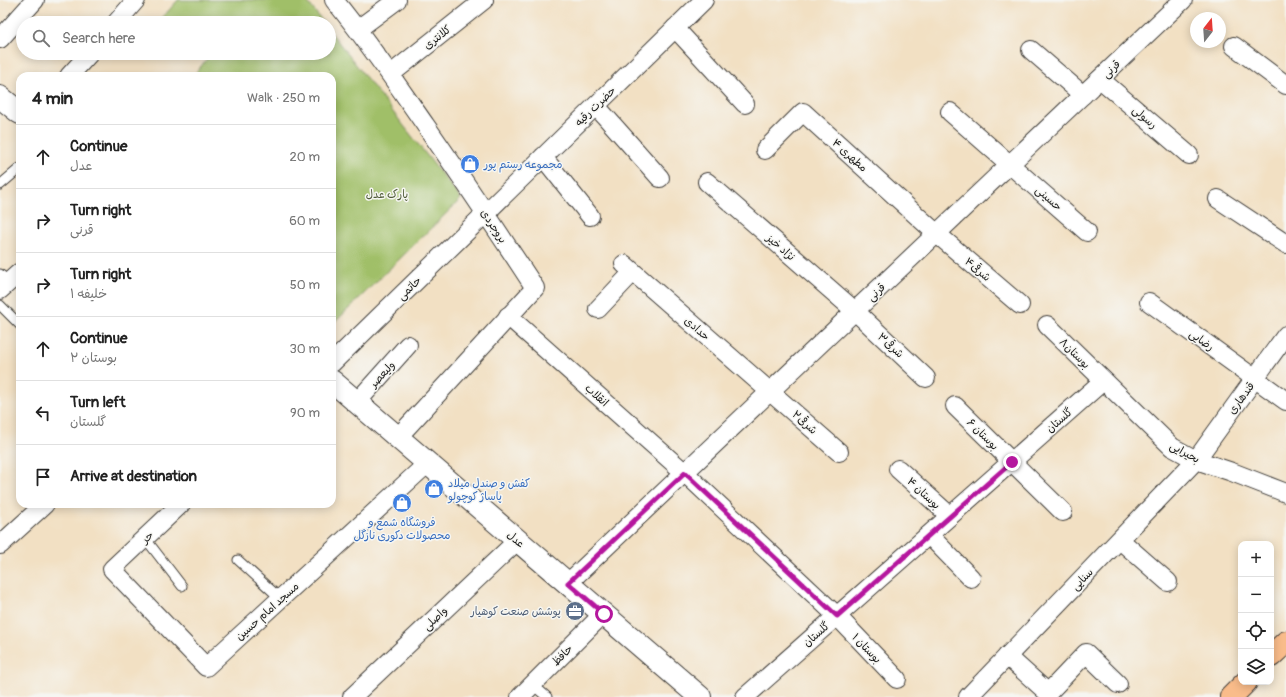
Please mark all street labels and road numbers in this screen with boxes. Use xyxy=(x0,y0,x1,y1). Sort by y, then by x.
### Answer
street label: کلانتری xyxy=(421,23,454,52)
street label: قرنی xyxy=(1100,58,1124,82)
street label: حضرت رقیه xyxy=(572,84,618,129)
street label: رسولی xyxy=(1129,103,1160,132)
street label: مطهری ۴ xyxy=(829,136,870,175)
street label: حسینی xyxy=(1032,183,1064,214)
street label: بروجردی xyxy=(477,207,509,246)
street label: نژاد خیز xyxy=(763,231,798,263)
street label: ۴شرقی xyxy=(962,254,994,284)
street label: حاتمی xyxy=(395,274,425,304)
street label: قرنی xyxy=(865,281,889,305)
street label: حدادی xyxy=(682,314,712,343)
street label: رضایی xyxy=(1186,327,1217,355)
street label: ۳شرقی xyxy=(875,329,907,361)
street label: بوستان۸ xyxy=(1056,335,1093,372)
street label: ولیعصر xyxy=(366,358,398,391)
street label: قندهاری xyxy=(1225,380,1257,417)
street label: انقلاب xyxy=(581,382,611,410)
street label: گلستان xyxy=(1043,405,1075,435)
street label: ۲شرقی xyxy=(790,407,820,437)
street label: بوستان ۶ xyxy=(964,416,1001,453)
street label: بحیرایی xyxy=(1167,439,1202,467)
street label: بوستان ۴ xyxy=(904,475,943,513)
street label: حر xyxy=(138,528,156,547)
street label: عدل xyxy=(504,528,527,551)
street label: سنایی xyxy=(1069,566,1097,594)
street label: مسجد امام حسین xyxy=(233,580,303,645)
street label: واصلی xyxy=(420,604,451,634)
street label: گلستان xyxy=(800,619,832,649)
street label: بوستان ۱ xyxy=(849,631,884,667)
street label: حافظ xyxy=(549,642,575,668)

